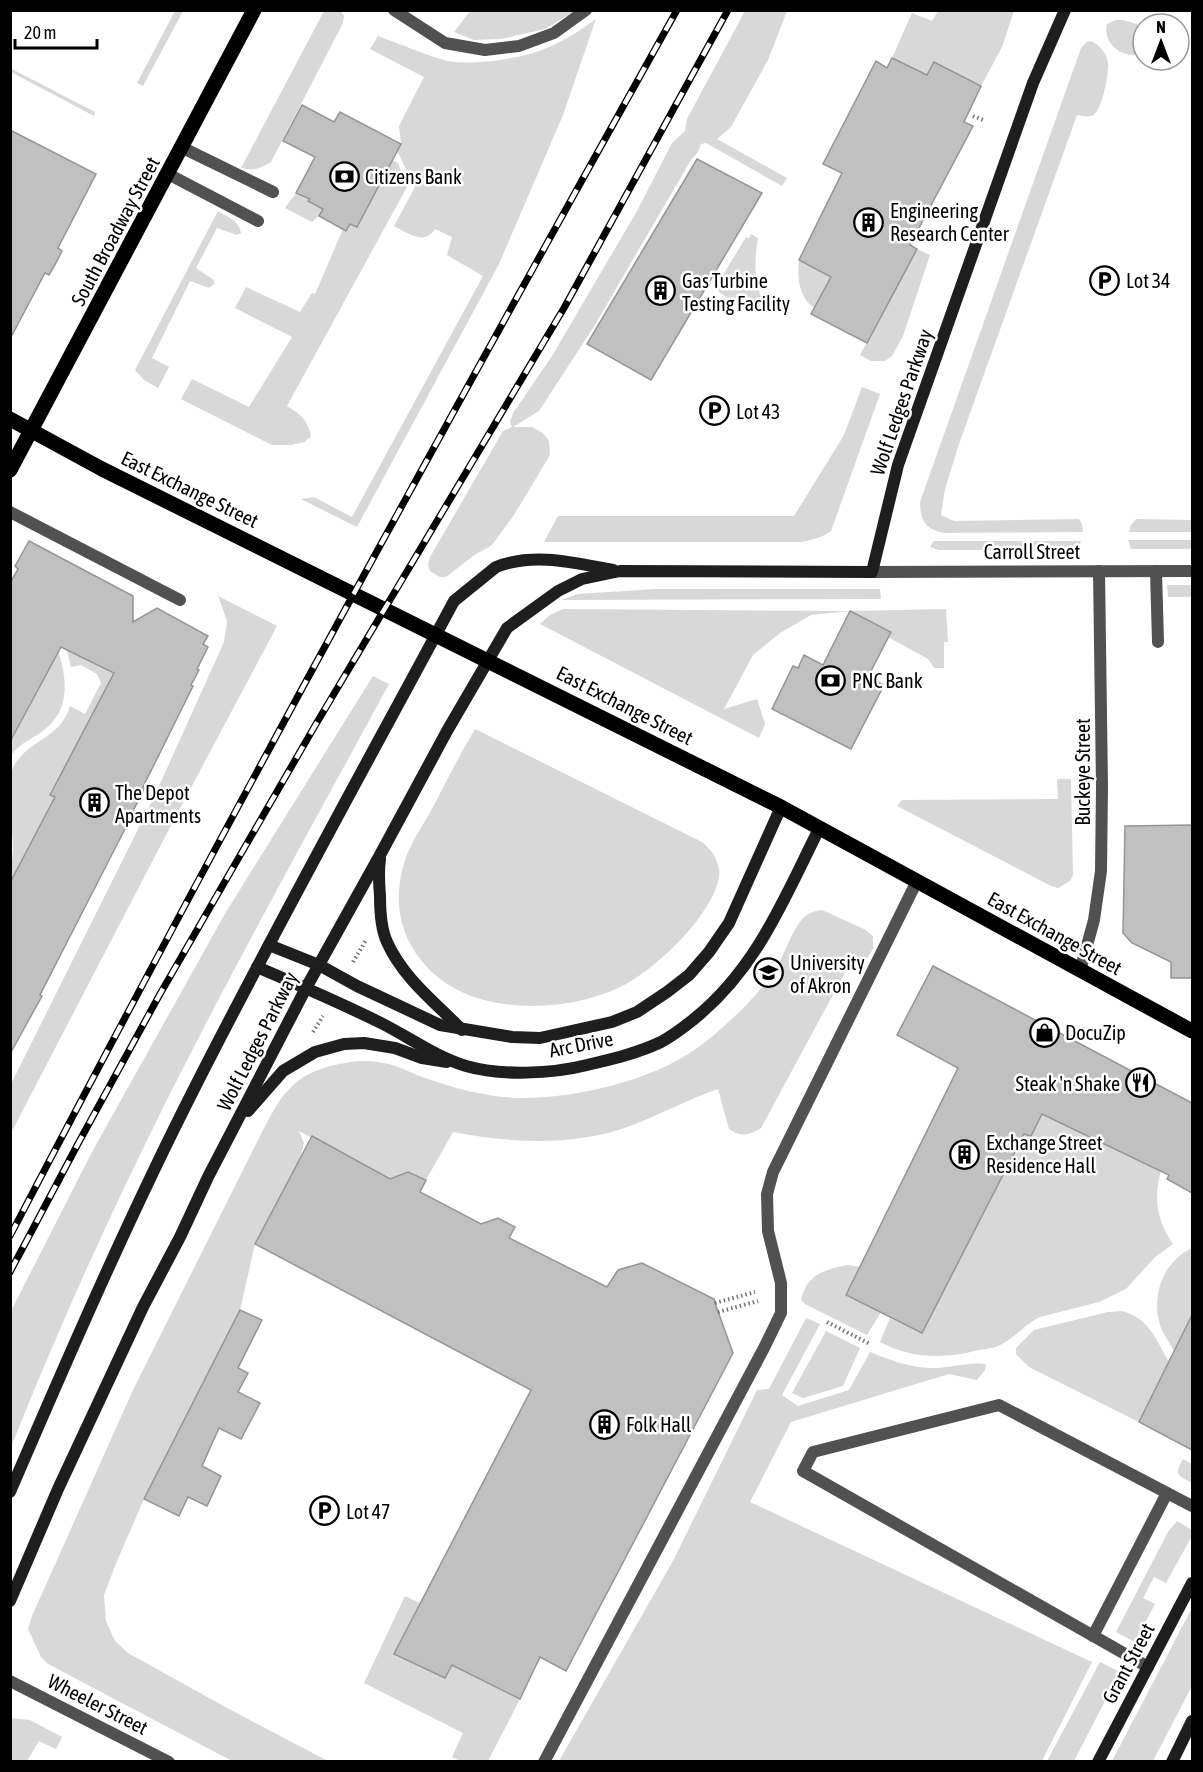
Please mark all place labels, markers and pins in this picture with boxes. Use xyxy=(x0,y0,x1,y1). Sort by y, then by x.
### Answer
bank icon: Citizens Bank xyxy=(328,160,360,192)
place label: Citizens Bank xyxy=(365,165,462,188)
place label: Engineering Research Center xyxy=(890,199,1010,245)
building icon: Engineering Research Center xyxy=(853,206,885,238)
parking icon: Lot 34 xyxy=(1089,264,1121,296)
place label: Gas Turbine Testing Facility xyxy=(682,269,790,315)
place label: Lot 34 xyxy=(1126,269,1170,292)
building icon: Gas Turbine Testing Facility xyxy=(645,275,677,307)
parking icon: Lot 43 xyxy=(699,395,731,427)
place label: Lot 43 xyxy=(736,400,780,423)
bank icon: PNC Bank xyxy=(815,664,847,696)
place label: PNC Bank xyxy=(852,669,923,692)
place label: The Depot Apartments xyxy=(115,781,201,827)
building icon: The Depot Apartments xyxy=(78,787,110,819)
place label: University of Akron xyxy=(790,951,865,997)
school or university icon: University of Akron xyxy=(753,957,785,989)
shop icon: DocuZip xyxy=(1028,1016,1060,1048)
place label: DocuZip xyxy=(1065,1021,1126,1044)
restaurant icon: Steak 'n Shake xyxy=(1125,1067,1157,1099)
place label: Steak 'n Shake xyxy=(1016,1072,1120,1095)
place label: Exchange Street Residence Hall xyxy=(986,1131,1103,1177)
building icon: Exchange Street Residence Hall xyxy=(949,1138,981,1170)
building icon: Folk Hall xyxy=(589,1408,621,1440)
place label: Folk Hall xyxy=(626,1413,692,1436)
parking icon: Lot 47 xyxy=(309,1495,341,1527)
place label: Lot 47 xyxy=(346,1500,390,1523)

